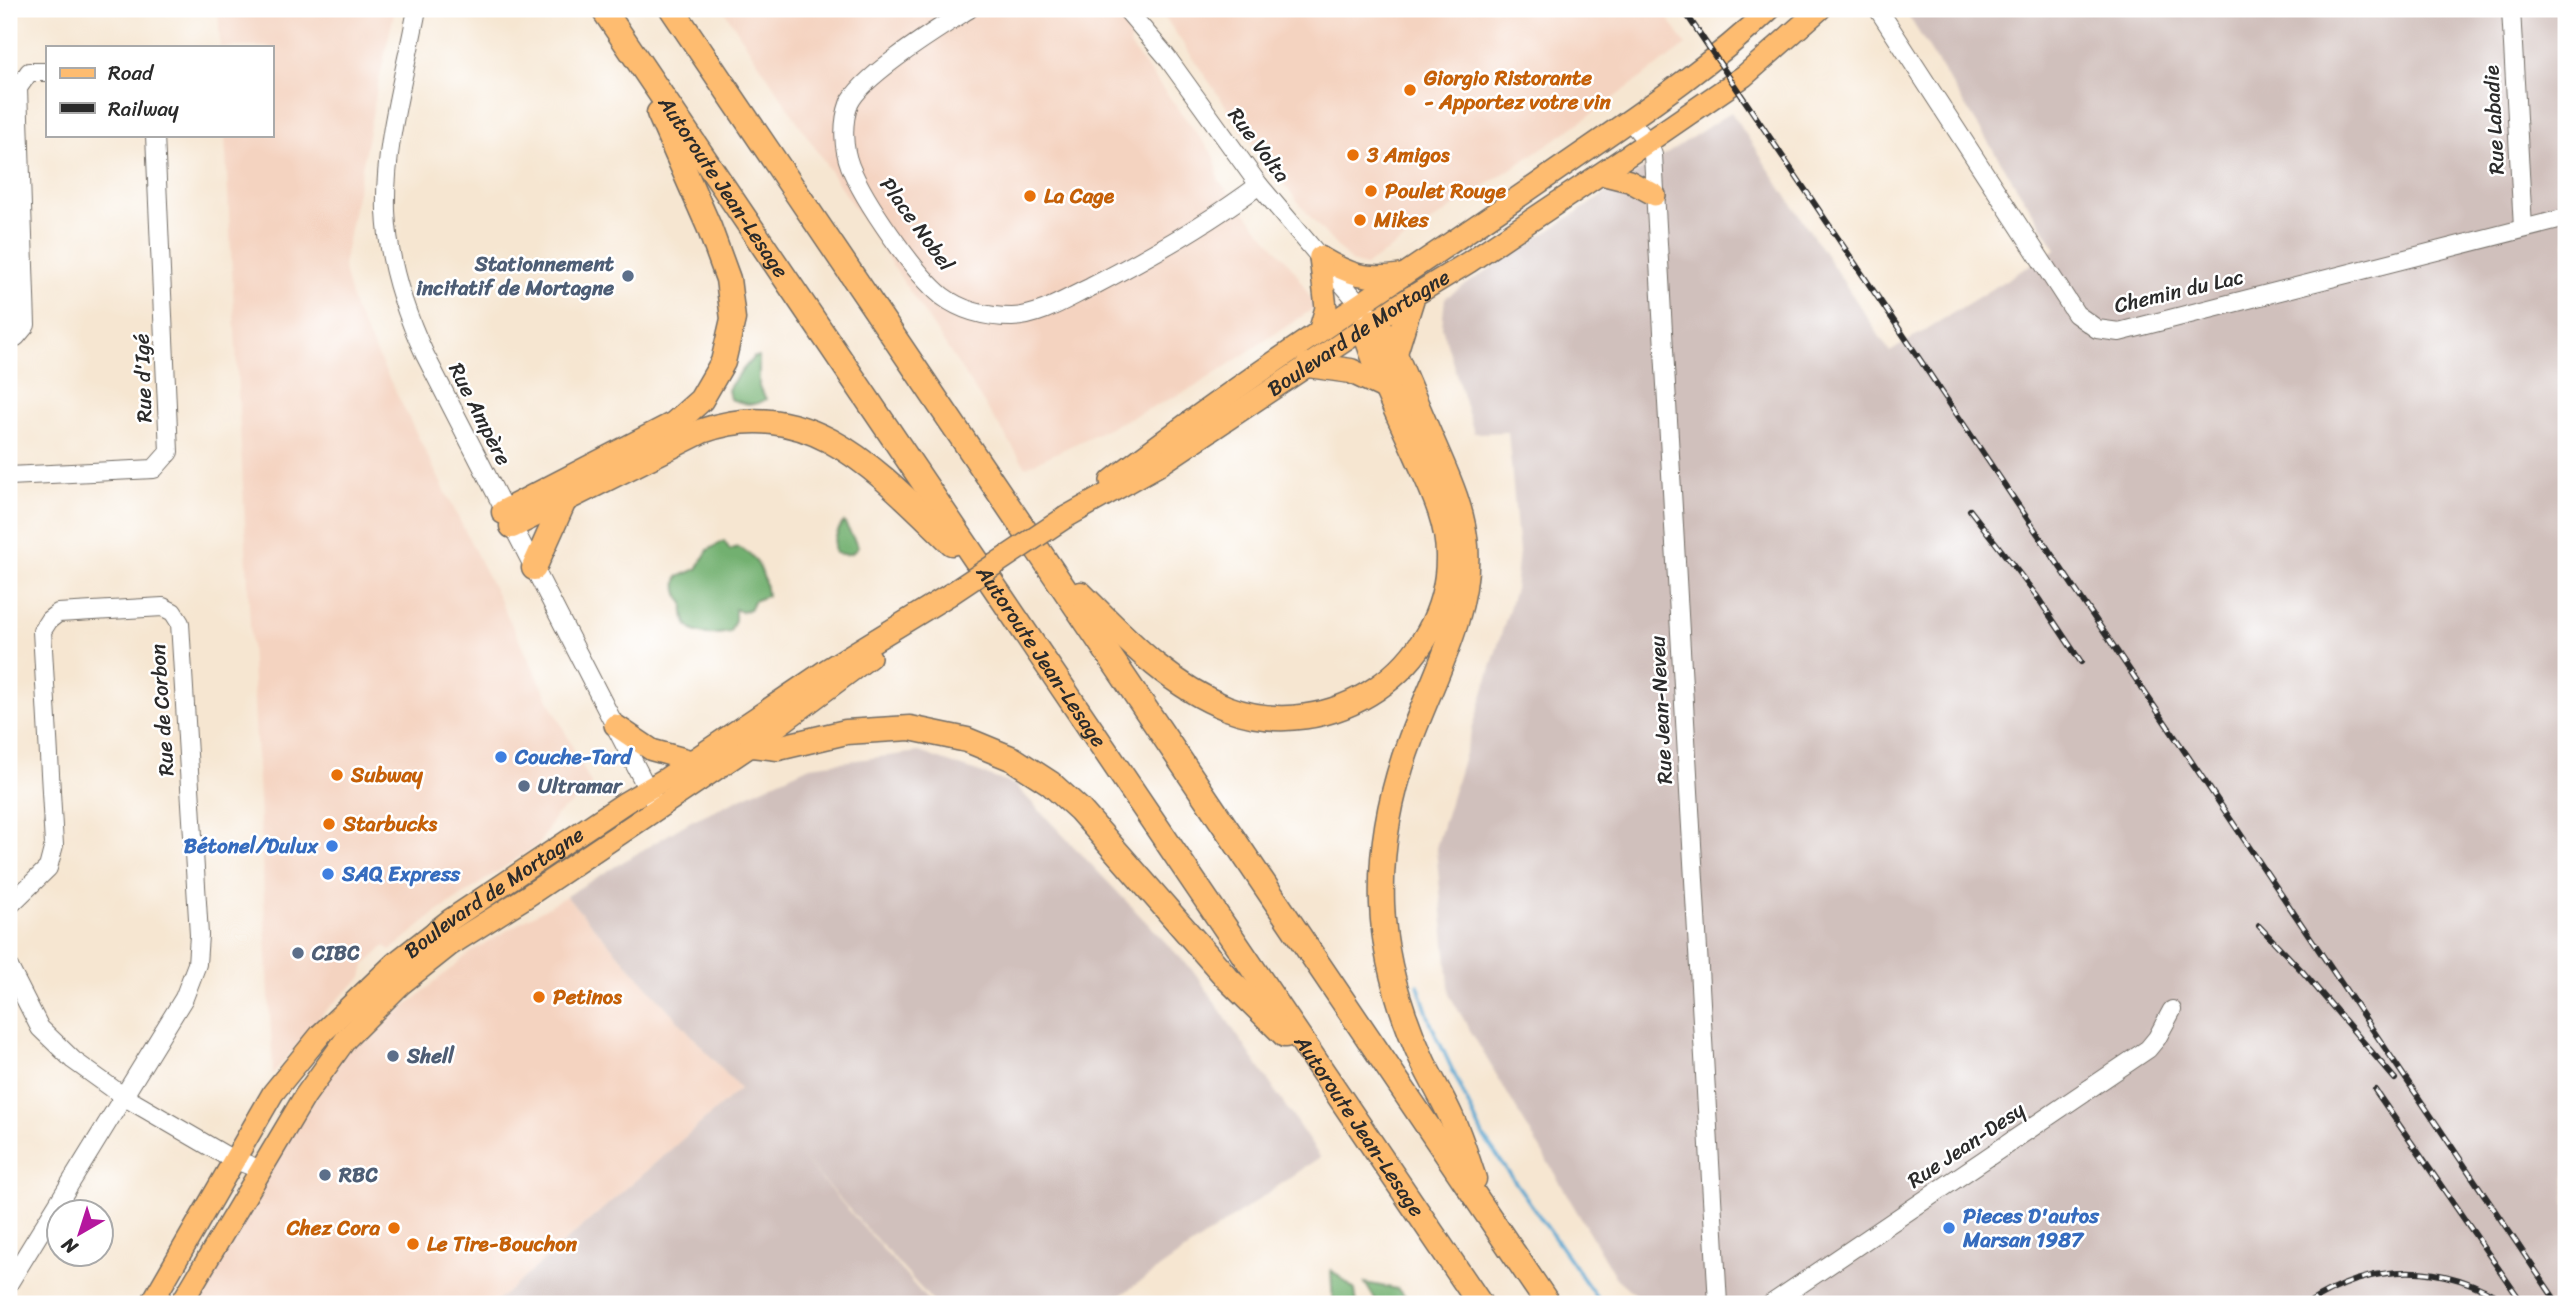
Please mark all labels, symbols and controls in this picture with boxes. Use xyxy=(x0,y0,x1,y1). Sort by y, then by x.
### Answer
legend xyxy=(46,46,273,136)
text: Road xyxy=(108,54,155,92)
place label: Giorgio Ristorante - Apportez votre vin xyxy=(1423,59,1612,121)
street label: Rue Labadie xyxy=(2472,64,2516,176)
marker: Giorgio Ristorante - Apportez votre vin xyxy=(1402,82,1418,98)
street label: Autoroute Jean-Lesage xyxy=(647,87,799,286)
text: Railway xyxy=(108,90,179,128)
street label: Rue Volta xyxy=(1218,99,1301,192)
place label: 3 Amigos xyxy=(1366,136,1450,174)
marker: 3 Amigos xyxy=(1345,147,1361,163)
street label: Place Nobel xyxy=(870,169,965,280)
place label: Poulet Rouge xyxy=(1385,172,1507,210)
place label: La Cage xyxy=(1044,177,1115,215)
marker: Poulet Rouge xyxy=(1363,183,1379,199)
marker: La Cage xyxy=(1022,188,1038,204)
place label: Mikes xyxy=(1373,201,1429,239)
marker: Mikes xyxy=(1352,212,1368,228)
place label: Stationnement incitatif de Mortagne xyxy=(416,245,615,307)
street label: Chemin du Lac xyxy=(2110,258,2248,324)
street label: Boulevard de Mortagne xyxy=(1259,259,1458,407)
marker: Stationnement incitatif de Mortagne xyxy=(620,268,636,284)
street label: Rue d'Igé xyxy=(122,333,164,423)
street label: Rue Ampère xyxy=(438,356,522,472)
street label: Autoroute Jean-Lesage xyxy=(965,557,1117,756)
street label: Rue Jean-Neveu xyxy=(1638,634,1684,785)
street label: Rue de Corbon xyxy=(138,643,186,777)
place label: Couche-Tard xyxy=(514,738,633,776)
marker: Couche-Tard xyxy=(493,749,509,765)
place label: Subway xyxy=(350,756,424,794)
marker: Subway xyxy=(329,767,345,783)
place label: Ultramar xyxy=(538,767,624,805)
marker: Ultramar xyxy=(516,778,532,794)
place label: Starbucks xyxy=(342,805,438,843)
marker: Starbucks xyxy=(321,816,337,832)
street label: Boulevard de Mortagne xyxy=(395,816,592,969)
place label: Bétonel/Dulux xyxy=(184,827,319,865)
marker: Bétonel/Dulux xyxy=(324,838,340,854)
place label: SAQ Express xyxy=(341,855,461,893)
marker: SAQ Express xyxy=(320,866,336,882)
place label: CIBC xyxy=(311,934,360,972)
marker: CIBC xyxy=(290,945,306,961)
place label: Petinos xyxy=(553,978,622,1016)
marker: Petinos xyxy=(531,989,547,1005)
street label: Autoroute Jean-Lesage xyxy=(1283,1026,1435,1225)
place label: Shell xyxy=(406,1037,455,1075)
marker: Shell xyxy=(385,1048,401,1064)
street label: Rue Jean-Desy xyxy=(1899,1091,2033,1199)
place label: RBC xyxy=(338,1156,378,1194)
marker: RBC xyxy=(317,1167,333,1183)
place label: Pieces D'autos Marsan 1987 xyxy=(1962,1197,2100,1259)
north arrow xyxy=(46,1198,116,1268)
place label: Chez Cora xyxy=(286,1209,380,1247)
marker: Chez Cora xyxy=(386,1220,402,1236)
marker: Pieces D'autos Marsan 1987 xyxy=(1941,1220,1957,1236)
place label: Le Tire-Bouchon xyxy=(427,1225,578,1263)
text: N xyxy=(53,1228,86,1263)
marker: Le Tire-Bouchon xyxy=(405,1236,421,1252)

